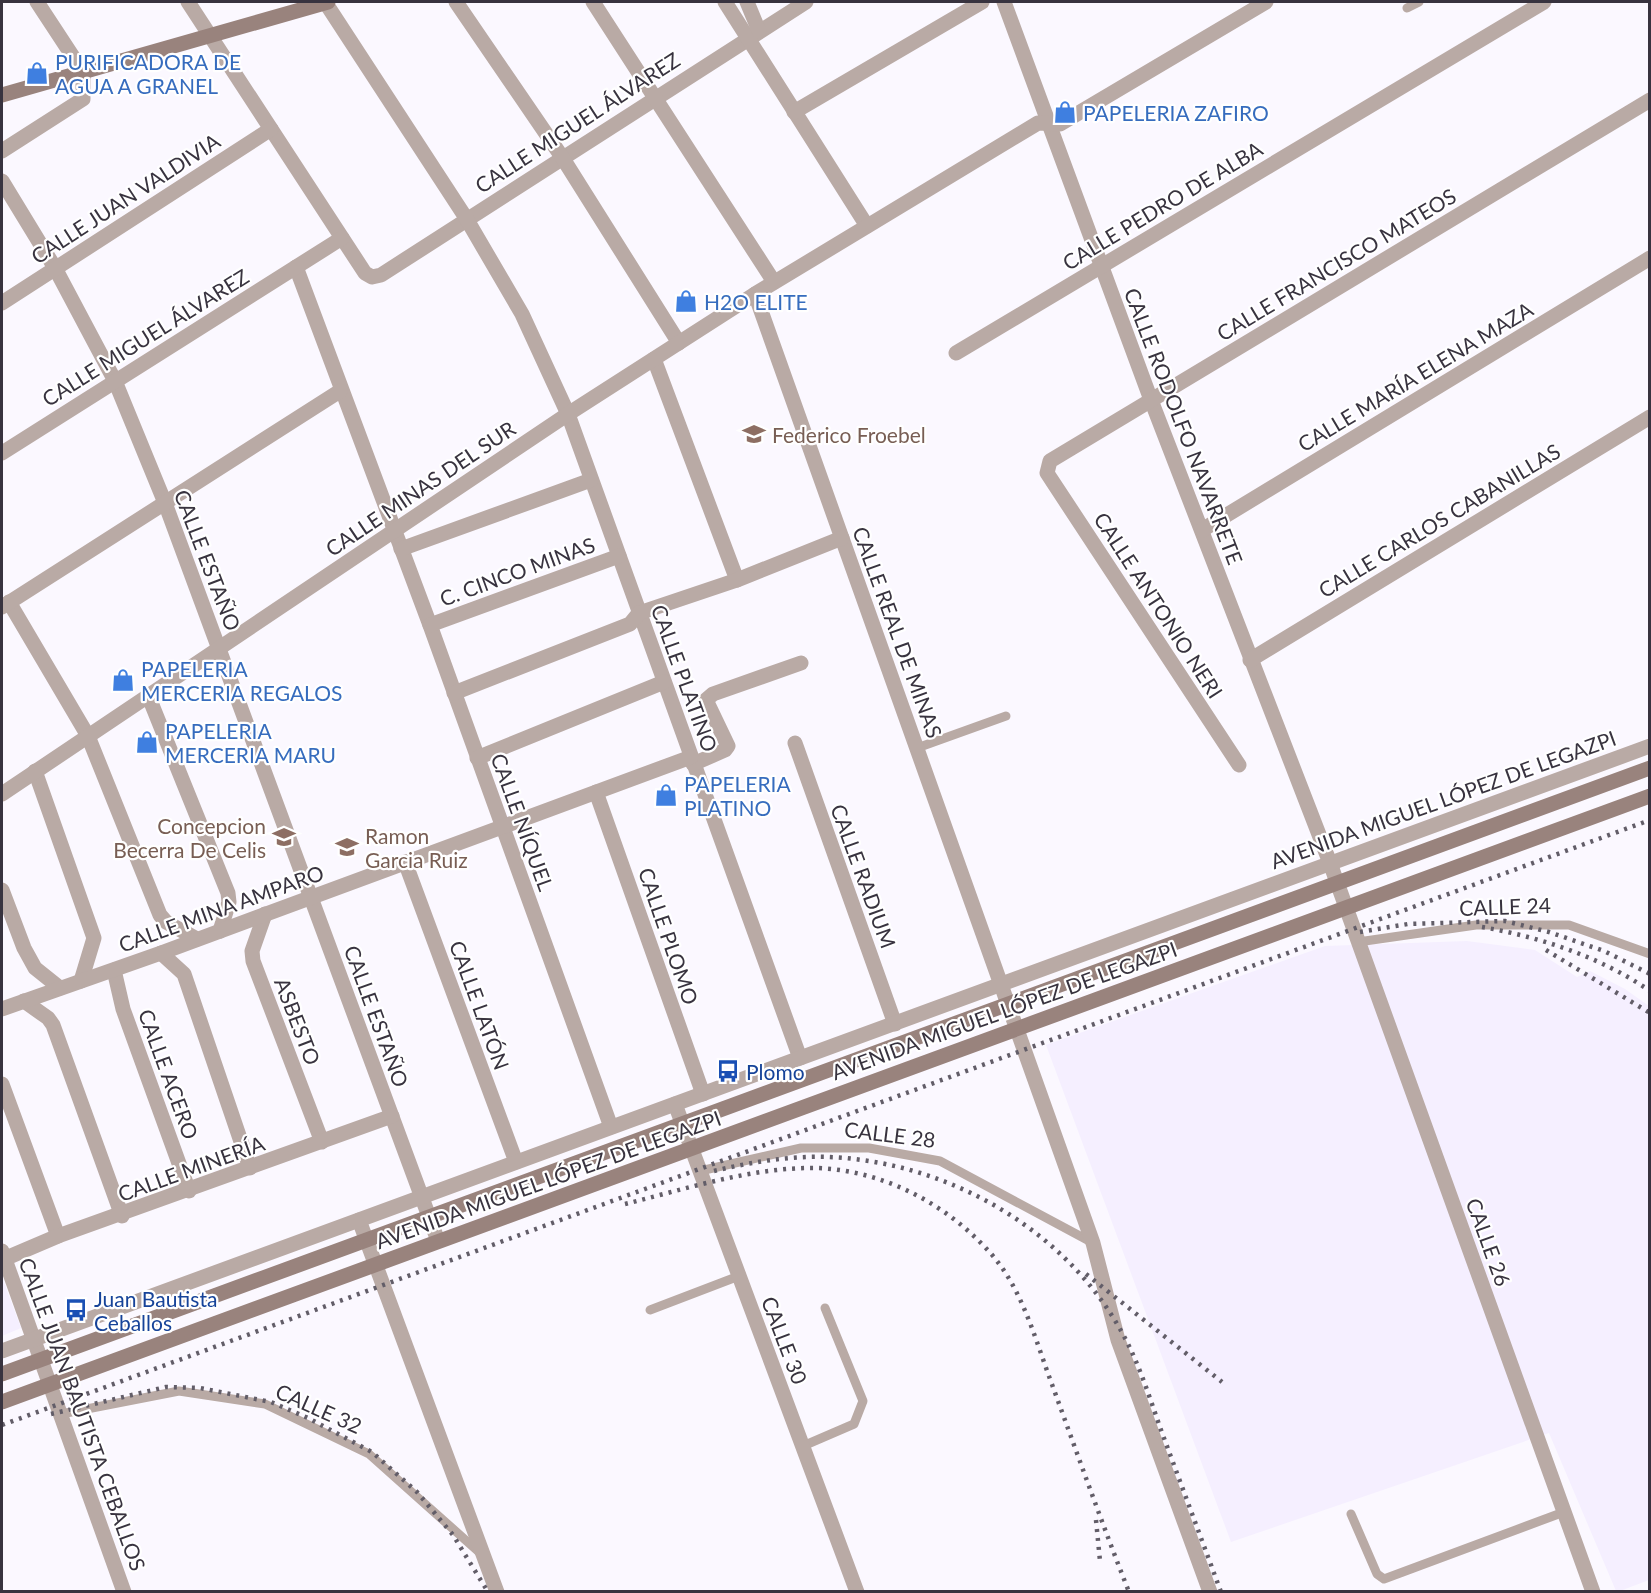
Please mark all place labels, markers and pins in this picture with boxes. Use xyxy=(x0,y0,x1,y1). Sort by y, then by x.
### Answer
place label: PURIFICADORA DE AGUA A GRANEL xyxy=(55,49,241,98)
shop icon: PURIFICADORA DE AGUA A GRANEL xyxy=(24,60,50,86)
shop icon: PAPELERIA ZAFIRO xyxy=(1052,99,1078,125)
place label: PAPELERIA ZAFIRO xyxy=(1083,100,1269,125)
shop icon: H2O ELITE xyxy=(673,288,699,314)
place label: H2O ELITE xyxy=(704,289,808,314)
school or university icon: Federico Froebel xyxy=(741,421,767,447)
place label: Federico Froebel xyxy=(772,422,926,447)
place label: PAPELERIA MERCERIA REGALOS xyxy=(141,656,342,705)
shop icon: PAPELERIA MERCERIA REGALOS xyxy=(110,667,136,693)
place label: PAPELERIA MERCERIA MARU xyxy=(165,718,336,767)
shop icon: PAPELERIA MERCERIA MARU xyxy=(134,729,160,755)
place label: PAPELERIA PLATINO xyxy=(684,771,791,820)
shop icon: PAPELERIA PLATINO xyxy=(653,782,679,808)
place label: Concepcion Becerra De Celis xyxy=(113,813,266,862)
place label: Ramon Garcia Ruiz xyxy=(365,823,468,872)
school or university icon: Concepcion Becerra De Celis xyxy=(271,824,297,850)
school or university icon: Ramon Garcia Ruiz xyxy=(334,834,360,860)
bus stop icon: Plomo xyxy=(715,1058,741,1084)
place label: Plomo xyxy=(746,1059,805,1084)
place label: Juan Bautista Ceballos xyxy=(94,1286,217,1335)
bus stop icon: Juan Bautista Ceballos xyxy=(63,1297,89,1323)

